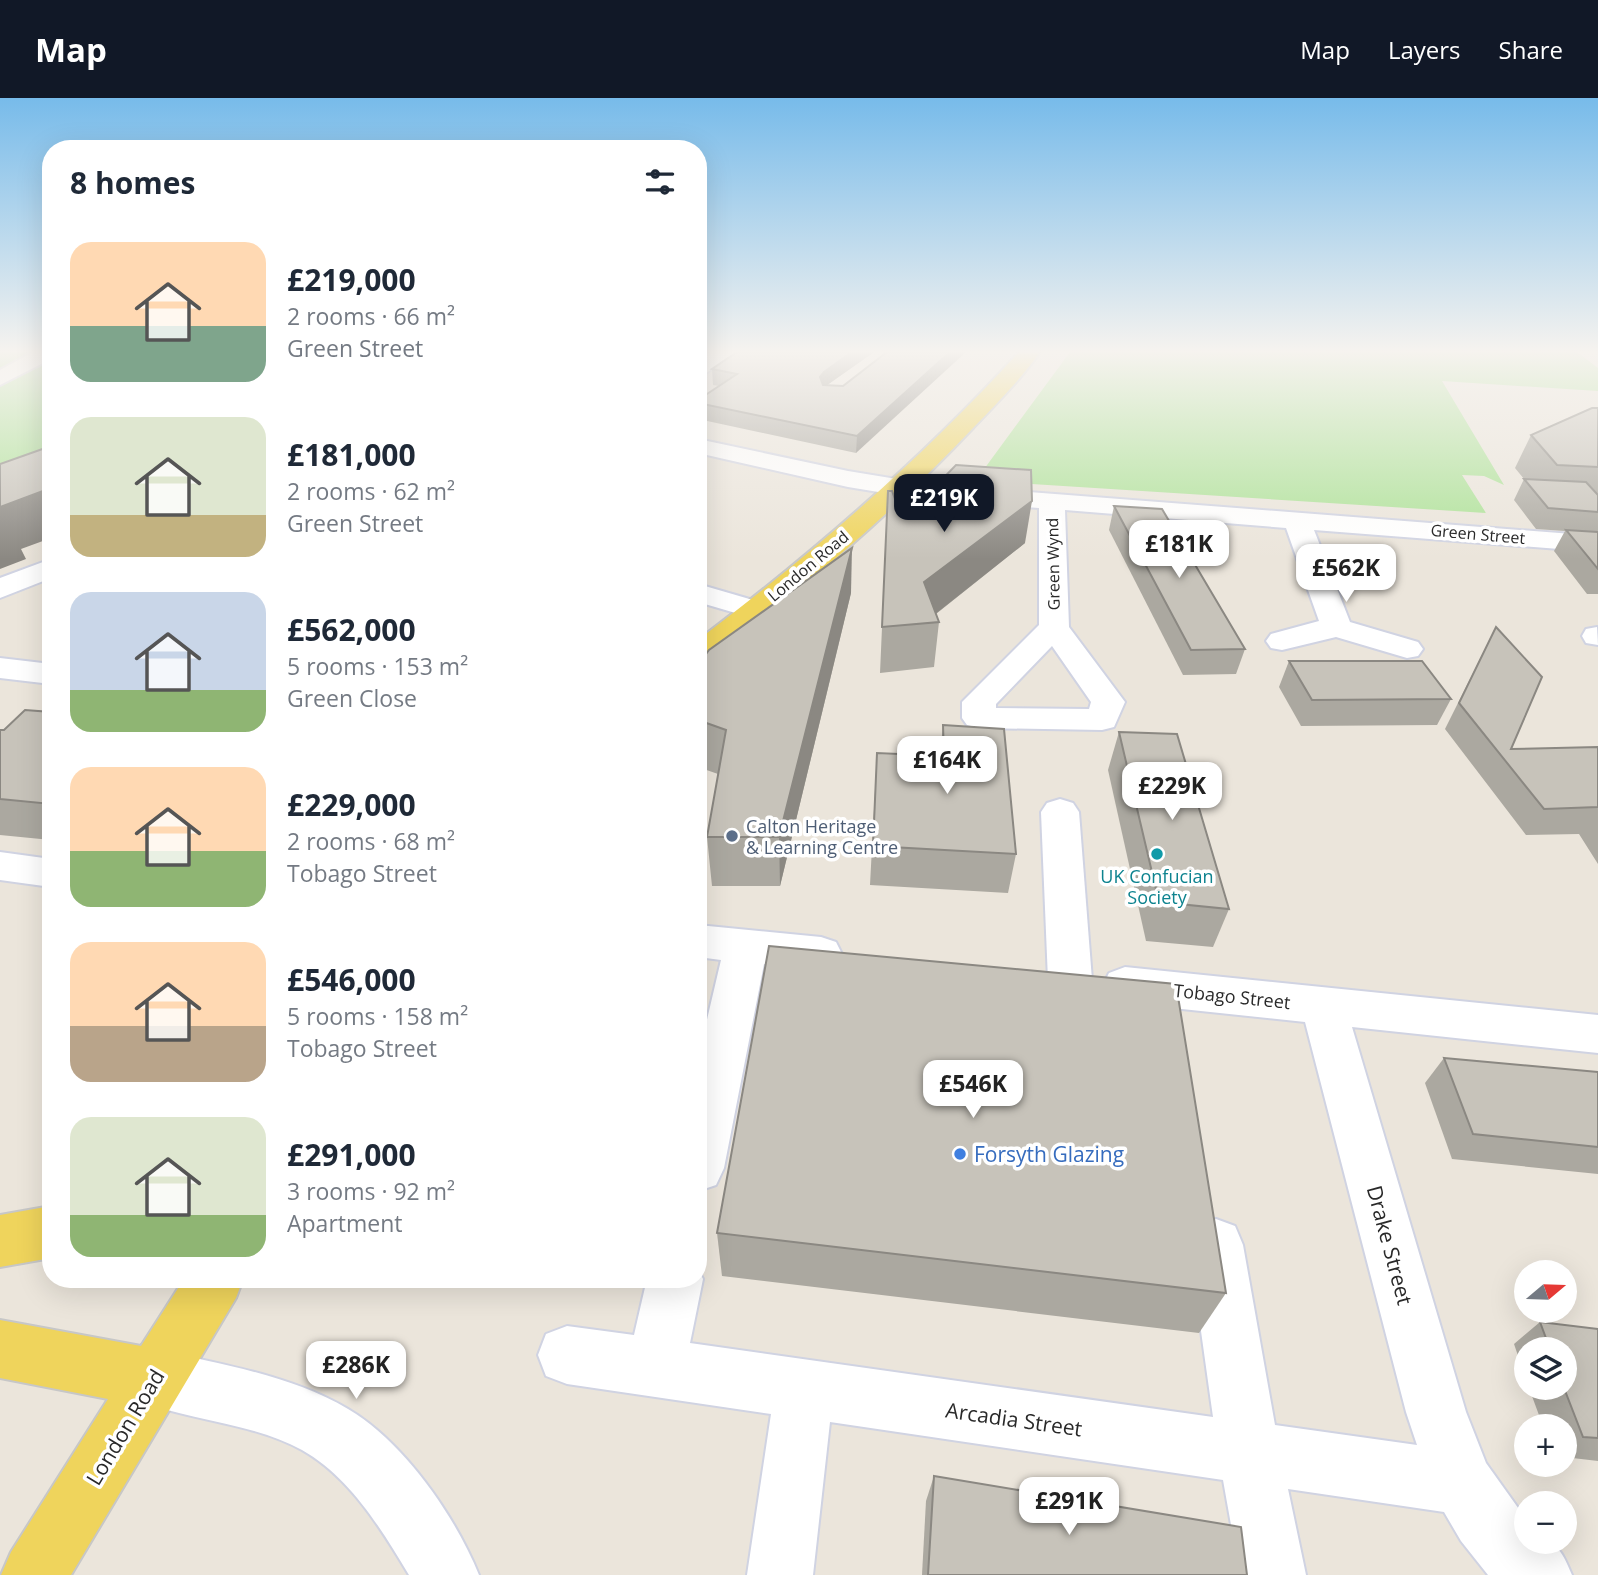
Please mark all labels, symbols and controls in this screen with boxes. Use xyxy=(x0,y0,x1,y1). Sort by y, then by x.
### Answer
text: Map xyxy=(35,27,107,72)
text: Map xyxy=(1300,33,1350,66)
text: Layers xyxy=(1388,33,1461,66)
text: Share xyxy=(1499,33,1563,66)
text: 8 homes xyxy=(70,162,195,203)
icon: filters xyxy=(641,163,679,201)
text: £219,000 xyxy=(287,259,416,300)
icon: home xyxy=(126,270,210,354)
text: 2 rooms · 66 m² xyxy=(287,300,455,332)
text: Green Street xyxy=(287,332,423,364)
text: £181,000 xyxy=(287,434,416,475)
icon: home xyxy=(126,445,210,529)
pin: £219K xyxy=(895,474,993,534)
text: 2 rooms · 62 m² xyxy=(287,475,455,507)
text: £219K xyxy=(910,481,978,513)
text: Green Street xyxy=(287,507,423,539)
street label: Green Wynd xyxy=(1041,518,1065,610)
street label: Green Street xyxy=(1430,519,1526,549)
pin: £181K xyxy=(1130,520,1228,580)
street label: London Road xyxy=(763,526,853,606)
text: £181K xyxy=(1145,527,1213,559)
pin: £562K xyxy=(1297,545,1395,604)
text: £562K xyxy=(1312,551,1380,583)
text: £562,000 xyxy=(287,609,416,650)
icon: home xyxy=(126,620,210,704)
text: 5 rooms · 153 m² xyxy=(287,650,468,682)
text: Green Close xyxy=(287,682,417,714)
pin: £164K xyxy=(898,736,996,796)
text: £164K xyxy=(913,743,981,775)
pin: £229K xyxy=(1123,762,1221,822)
text: £229K xyxy=(1138,769,1206,801)
text: £229,000 xyxy=(287,784,416,825)
icon: home xyxy=(126,795,210,879)
place label: Calton Heritage & Learning Centre xyxy=(746,814,898,859)
text: 2 rooms · 68 m² xyxy=(287,825,455,857)
marker: Calton Heritage & Learning Centre xyxy=(724,828,740,844)
marker: UK Confucian Society xyxy=(1149,846,1165,862)
text: Tobago Street xyxy=(287,857,437,889)
place label: UK Confucian Society xyxy=(1100,864,1214,909)
text: £546,000 xyxy=(287,959,416,1000)
icon: home xyxy=(126,970,210,1054)
street label: Tobago Street xyxy=(1172,978,1292,1014)
text: 5 rooms · 158 m² xyxy=(287,1000,468,1032)
text: Tobago Street xyxy=(287,1032,437,1064)
pin: £546K xyxy=(924,1060,1022,1120)
text: £546K xyxy=(939,1067,1007,1099)
text: £291,000 xyxy=(287,1134,416,1175)
place label: Forsyth Glazing xyxy=(974,1140,1124,1168)
icon: home xyxy=(126,1145,210,1229)
marker: Forsyth Glazing xyxy=(952,1146,968,1162)
text: 3 rooms · 92 m² xyxy=(287,1175,455,1207)
street label: Drake Street xyxy=(1361,1182,1419,1308)
text: Apartment xyxy=(287,1207,403,1239)
north arrow xyxy=(1514,1260,1577,1323)
map controls xyxy=(1514,1260,1577,1554)
button: layers xyxy=(1514,1337,1577,1400)
pin: £286K xyxy=(307,1342,405,1401)
text: £286K xyxy=(322,1348,390,1380)
street label: London Road xyxy=(79,1364,171,1490)
street label: Arcadia Street xyxy=(944,1396,1084,1442)
button: + xyxy=(1514,1414,1577,1477)
pin: £291K xyxy=(1020,1478,1118,1537)
text: £291K xyxy=(1035,1484,1103,1516)
button: − xyxy=(1514,1491,1577,1554)

